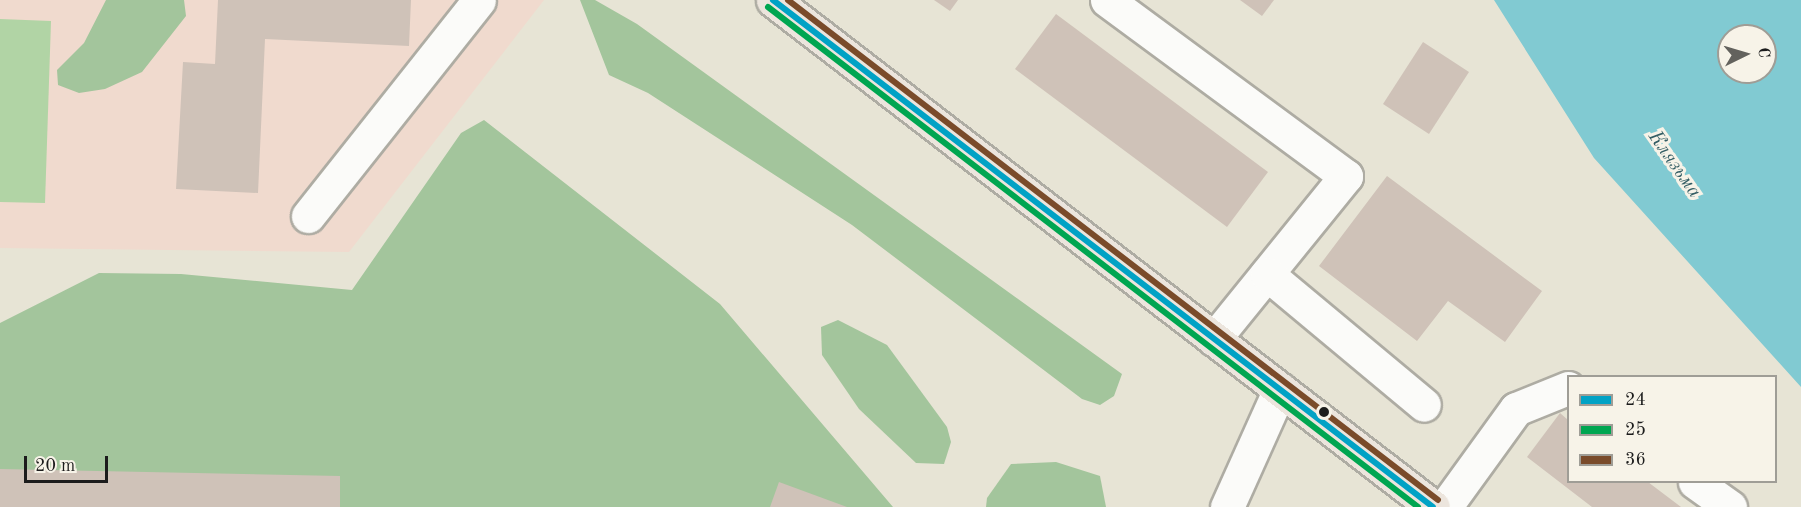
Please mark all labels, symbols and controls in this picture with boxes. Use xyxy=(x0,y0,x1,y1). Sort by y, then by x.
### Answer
north arrow xyxy=(1717,24,1777,84)
text: С xyxy=(1755,47,1771,59)
water label: Клязьма xyxy=(1642,127,1706,203)
legend xyxy=(1567,375,1777,483)
text: 24 xyxy=(1625,391,1646,409)
unlabelled marker xyxy=(1318,406,1330,418)
text: 25 xyxy=(1625,421,1646,439)
scale bar xyxy=(27,444,111,482)
text: 36 xyxy=(1625,451,1646,469)
text: 20 m xyxy=(35,457,75,475)

